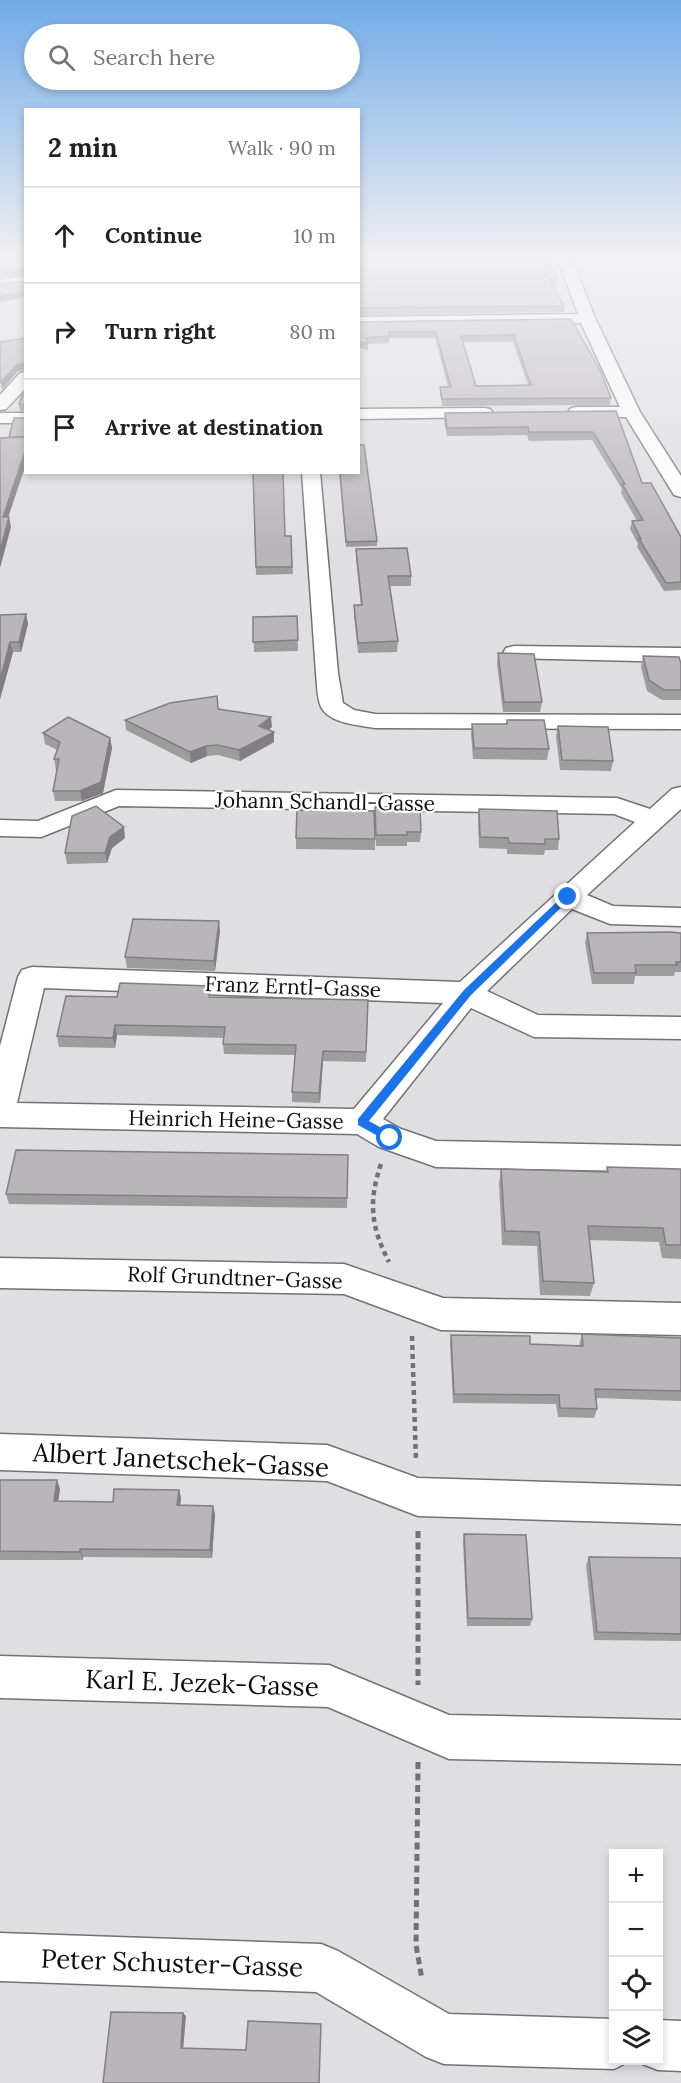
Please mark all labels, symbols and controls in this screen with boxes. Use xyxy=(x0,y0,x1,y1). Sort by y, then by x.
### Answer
search box xyxy=(24,24,360,90)
icon: search xyxy=(45,41,78,74)
text: Search here xyxy=(93,43,215,71)
text: 2 min xyxy=(48,131,118,164)
text: Walk · 90 m xyxy=(228,135,336,160)
icon: ahead xyxy=(48,219,81,252)
text: Continue xyxy=(105,221,202,249)
text: 10 m xyxy=(293,223,336,248)
icon: right xyxy=(48,315,81,348)
text: Turn right xyxy=(105,317,216,345)
text: 80 m xyxy=(289,319,336,344)
icon: arrive xyxy=(48,411,81,444)
text: Arrive at destination xyxy=(105,413,323,441)
street label: Johann Schandl-Gasse xyxy=(214,786,435,817)
route end xyxy=(554,883,580,909)
street label: Franz Erntl-Gasse xyxy=(204,970,382,1003)
street label: Heinrich Heine-Gasse xyxy=(128,1104,344,1135)
route start xyxy=(376,1124,402,1150)
street label: Rolf Grundtner-Gasse xyxy=(127,1260,343,1295)
street label: Albert Janetschek-Gasse xyxy=(31,1435,330,1484)
street label: Karl E. Jezek-Gasse xyxy=(85,1662,319,1703)
map controls xyxy=(609,1849,663,2065)
button: + xyxy=(609,1849,663,1903)
button: − xyxy=(609,1903,663,1957)
street label: Peter Schuster-Gasse xyxy=(40,1941,304,1984)
button: locate xyxy=(609,1957,663,2011)
button: layers xyxy=(609,2011,663,2065)

